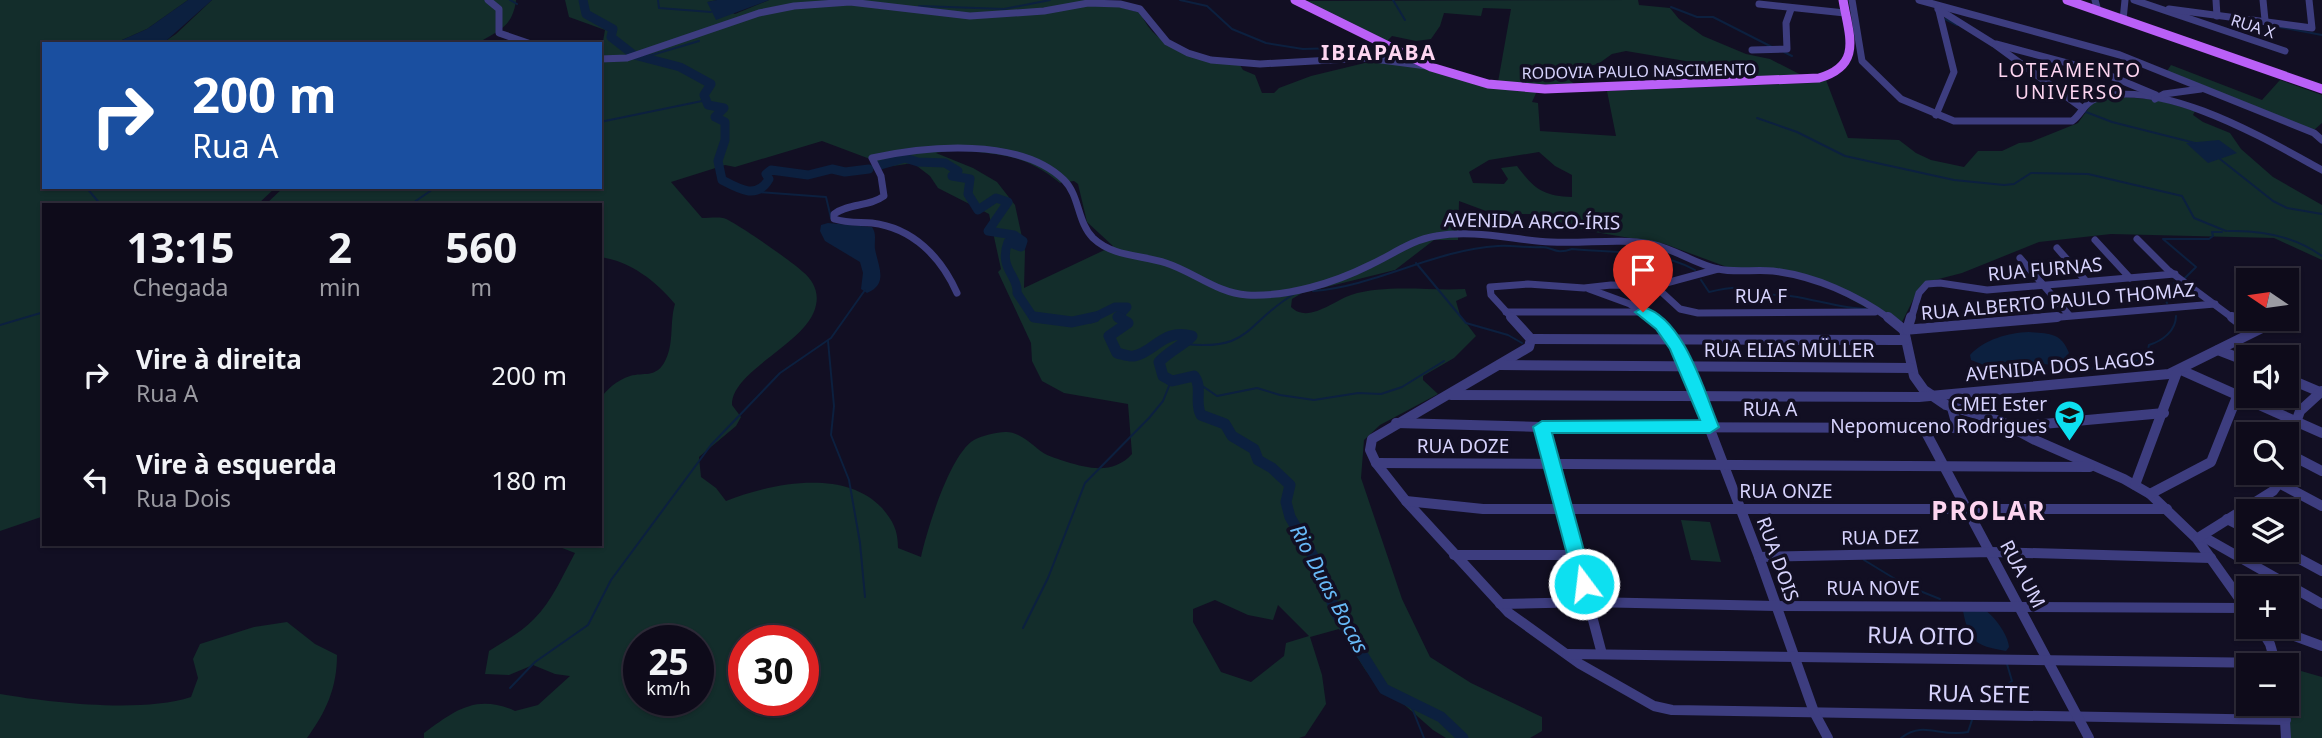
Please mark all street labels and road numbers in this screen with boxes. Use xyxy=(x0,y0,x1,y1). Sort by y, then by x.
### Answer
street label: RUA X xyxy=(2228,9,2279,44)
street label: RODOVIA PAULO NASCIMENTO xyxy=(1521,58,1757,84)
street label: AVENIDA ARCO-ÍRIS xyxy=(1444,206,1620,236)
street label: RUA FURNAS xyxy=(1986,251,2104,287)
street label: RUA ALBERTO PAULO THOMAZ xyxy=(1920,276,2196,326)
street label: RUA F xyxy=(1735,283,1787,309)
street label: RUA ELIAS MÜLLER xyxy=(1704,337,1874,363)
street label: AVENIDA DOS LAGOS xyxy=(1964,345,2156,387)
street label: RUA A xyxy=(1743,396,1798,422)
street label: RUA DOZE xyxy=(1417,433,1509,459)
street label: RUA ONZE xyxy=(1739,478,1833,504)
street label: RUA DOIS xyxy=(1751,513,1805,605)
street label: RUA DEZ xyxy=(1841,523,1919,551)
street label: RUA UM xyxy=(1994,535,2052,613)
street label: RUA NOVE xyxy=(1826,575,1920,601)
street label: RUA OITO xyxy=(1867,618,1975,652)
street label: RUA SETE xyxy=(1927,676,2031,710)

